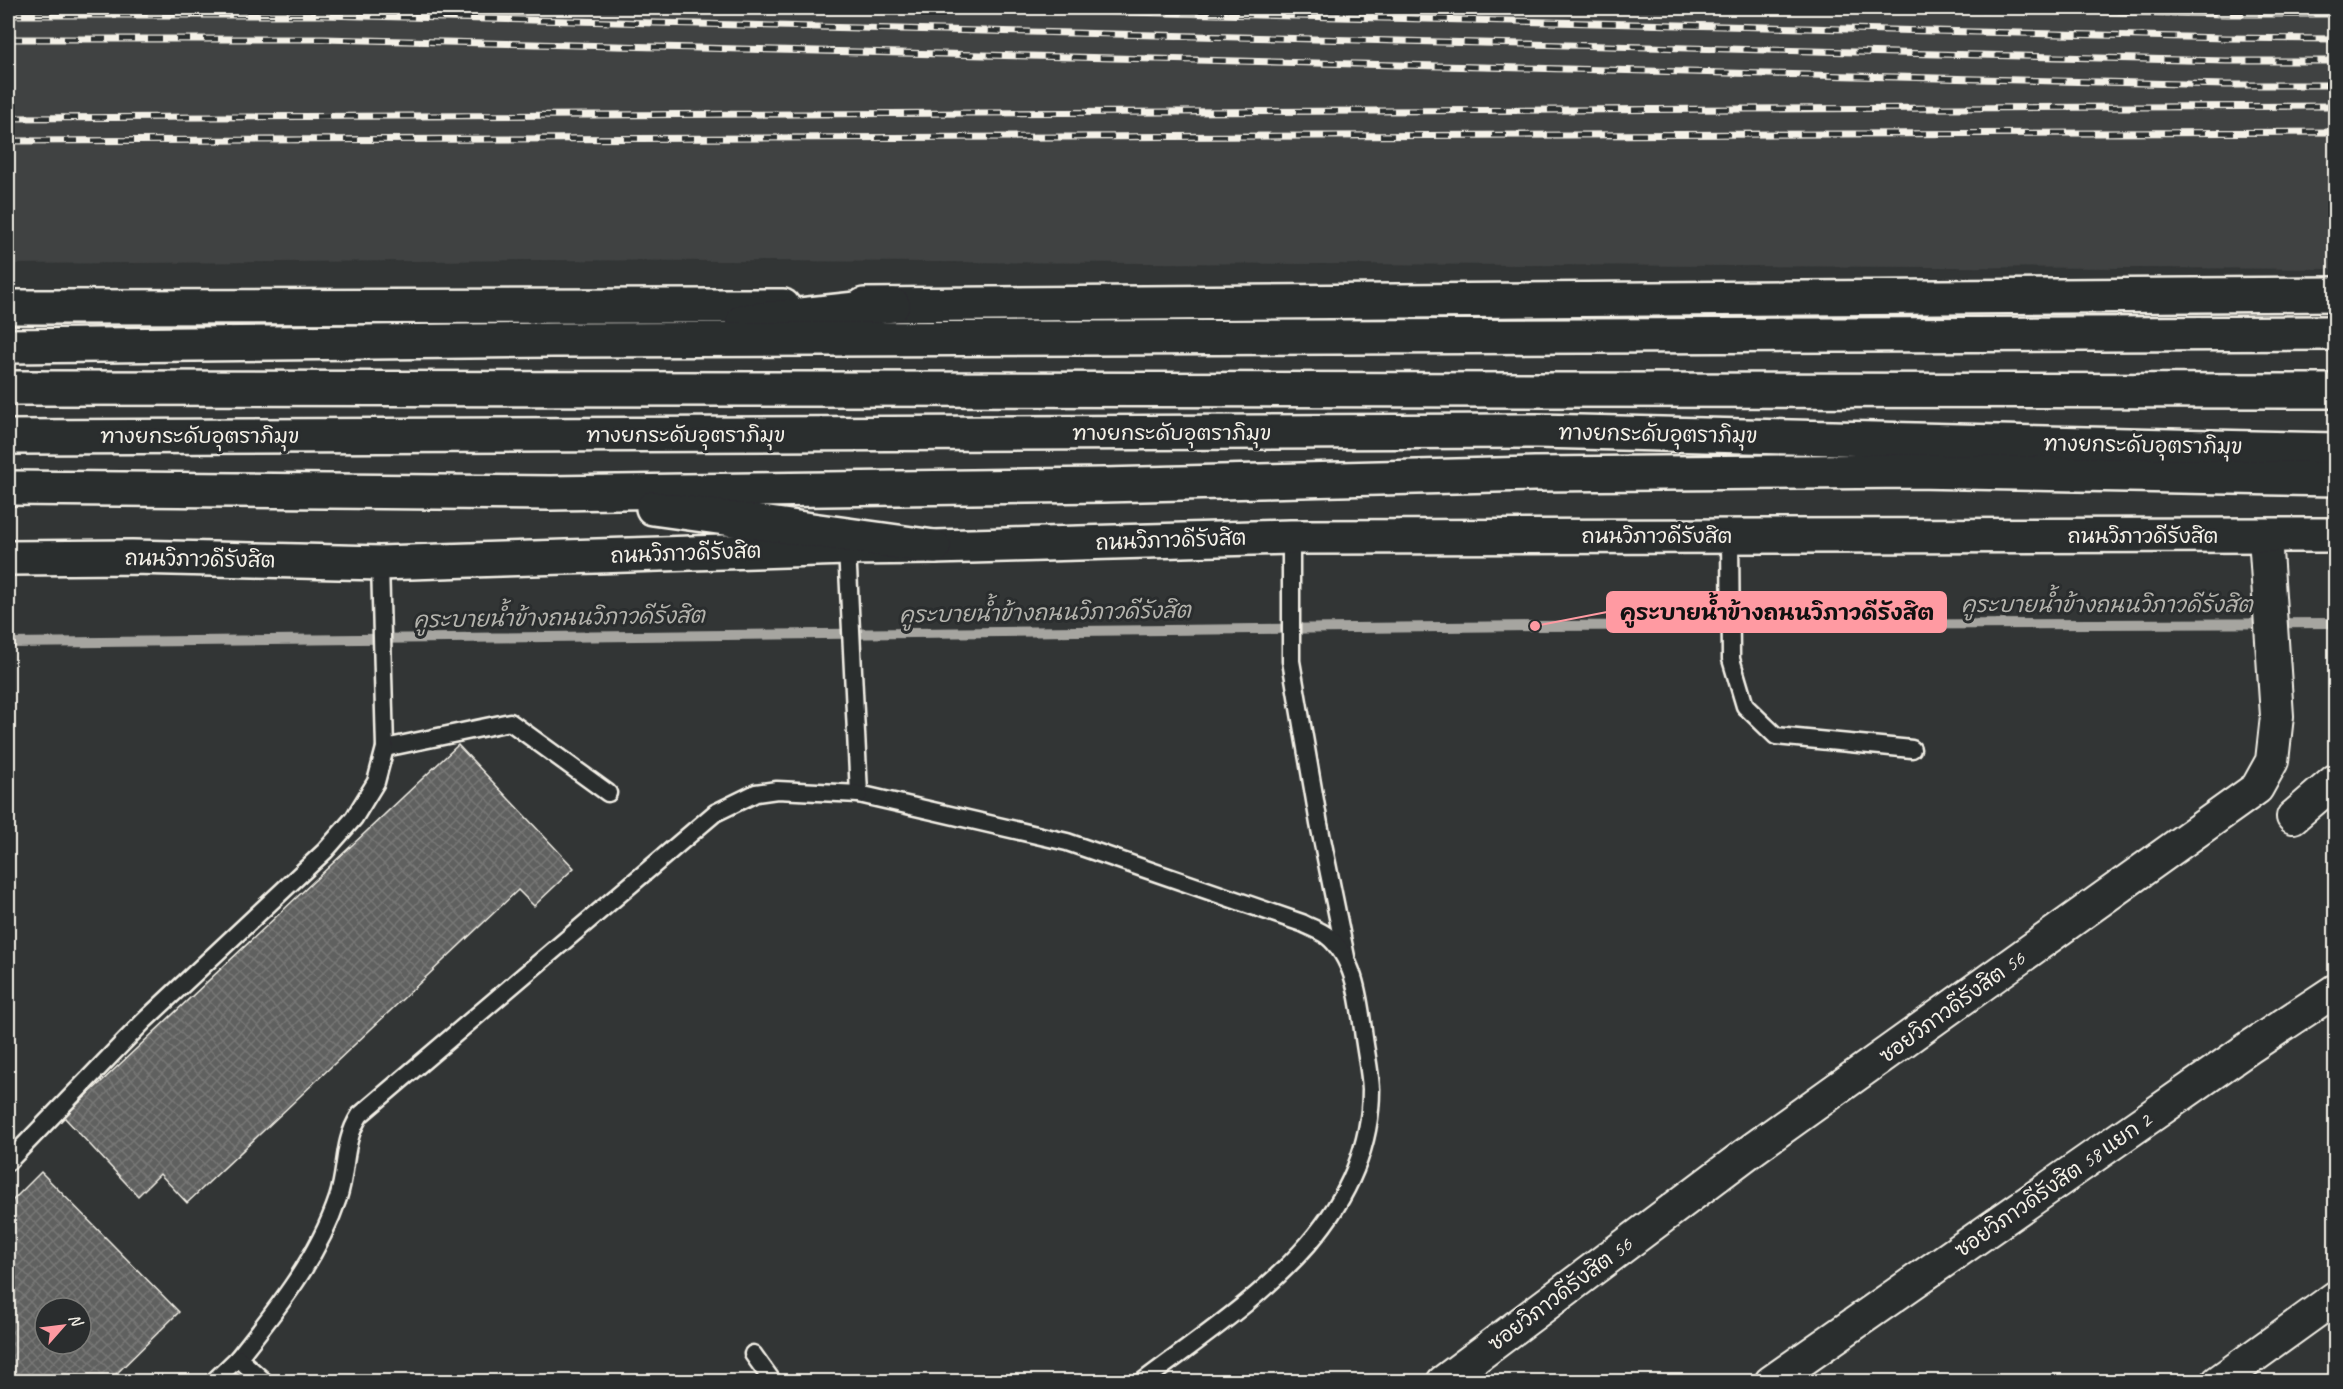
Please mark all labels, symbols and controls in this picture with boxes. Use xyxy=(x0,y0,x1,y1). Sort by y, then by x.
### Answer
street label: ทางยกระดับอุตราภิมุข xyxy=(1558,419,1758,452)
street label: ทางยกระดับอุตราภิมุข xyxy=(1072,420,1272,449)
street label: ทางยกระดับอุตราภิมุข xyxy=(586,422,786,451)
street label: ทางยกระดับอุตราภิมุข xyxy=(100,423,300,452)
street label: ทางยกระดับอุตราภิมุข xyxy=(2043,430,2243,463)
street label: ถนนวิภาวดีรังสิต xyxy=(1582,523,1732,549)
street label: ถนนวิภาวดีรังสิต xyxy=(2068,523,2218,549)
street label: ถนนวิภาวดีรังสิต xyxy=(1095,524,1247,556)
street label: ถนนวิภาวดีรังสิต xyxy=(610,537,762,569)
street label: ถนนวิภาวดีรังสิต xyxy=(124,545,276,573)
water label: คูระบายน้ำข้างถนนวิภาวดีรังสิต xyxy=(1961,584,2254,621)
water label: คูระบายน้ำข้างถนนวิภาวดีรังสิต xyxy=(899,589,1193,632)
callout: คูระบายน้ำข้างถนนวิภาวดีรังสิต xyxy=(1607,592,1946,632)
text: คูระบายน้ำข้างถนนวิภาวดีรังสิต xyxy=(1620,592,1934,628)
water label: คูระบายน้ำข้างถนนวิภาวดีรังสิต xyxy=(413,594,707,637)
street label: ซอยวิภาวดีรังสิต 56 xyxy=(1874,945,2030,1068)
street label: ซอยวิภาวดีรังสิต 58 แยก 2 xyxy=(1950,1106,2157,1263)
street label: ซอยวิภาวดีรังสิต 56 xyxy=(1483,1231,1638,1357)
north arrow xyxy=(33,1296,93,1356)
text: N xyxy=(64,1310,88,1331)

